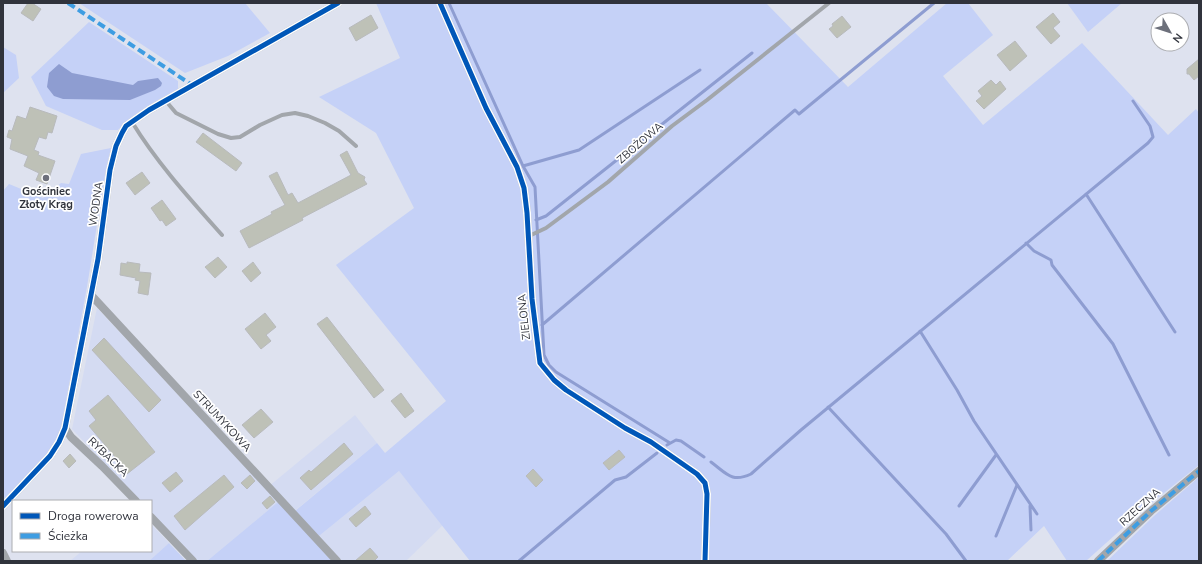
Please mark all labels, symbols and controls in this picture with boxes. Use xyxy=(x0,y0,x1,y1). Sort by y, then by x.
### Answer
north arrow xyxy=(1150,12,1190,52)
text: N xyxy=(1169,30,1186,46)
street label: ZBOŻOWA xyxy=(614,119,666,167)
marker: Gościniec Złoty Krąg xyxy=(41,173,51,183)
street label: WODNA xyxy=(85,181,107,227)
place label: Gościniec Złoty Krąg xyxy=(19,184,73,212)
street label: ZIELONA xyxy=(514,293,534,341)
street label: STRUMYKOWA xyxy=(190,387,254,455)
street label: RYBACKA xyxy=(84,434,132,480)
street label: RZECZNA xyxy=(1116,485,1164,529)
legend xyxy=(12,500,152,552)
text: Droga rowerowa xyxy=(48,508,139,524)
text: Ścieżka xyxy=(48,528,88,544)

